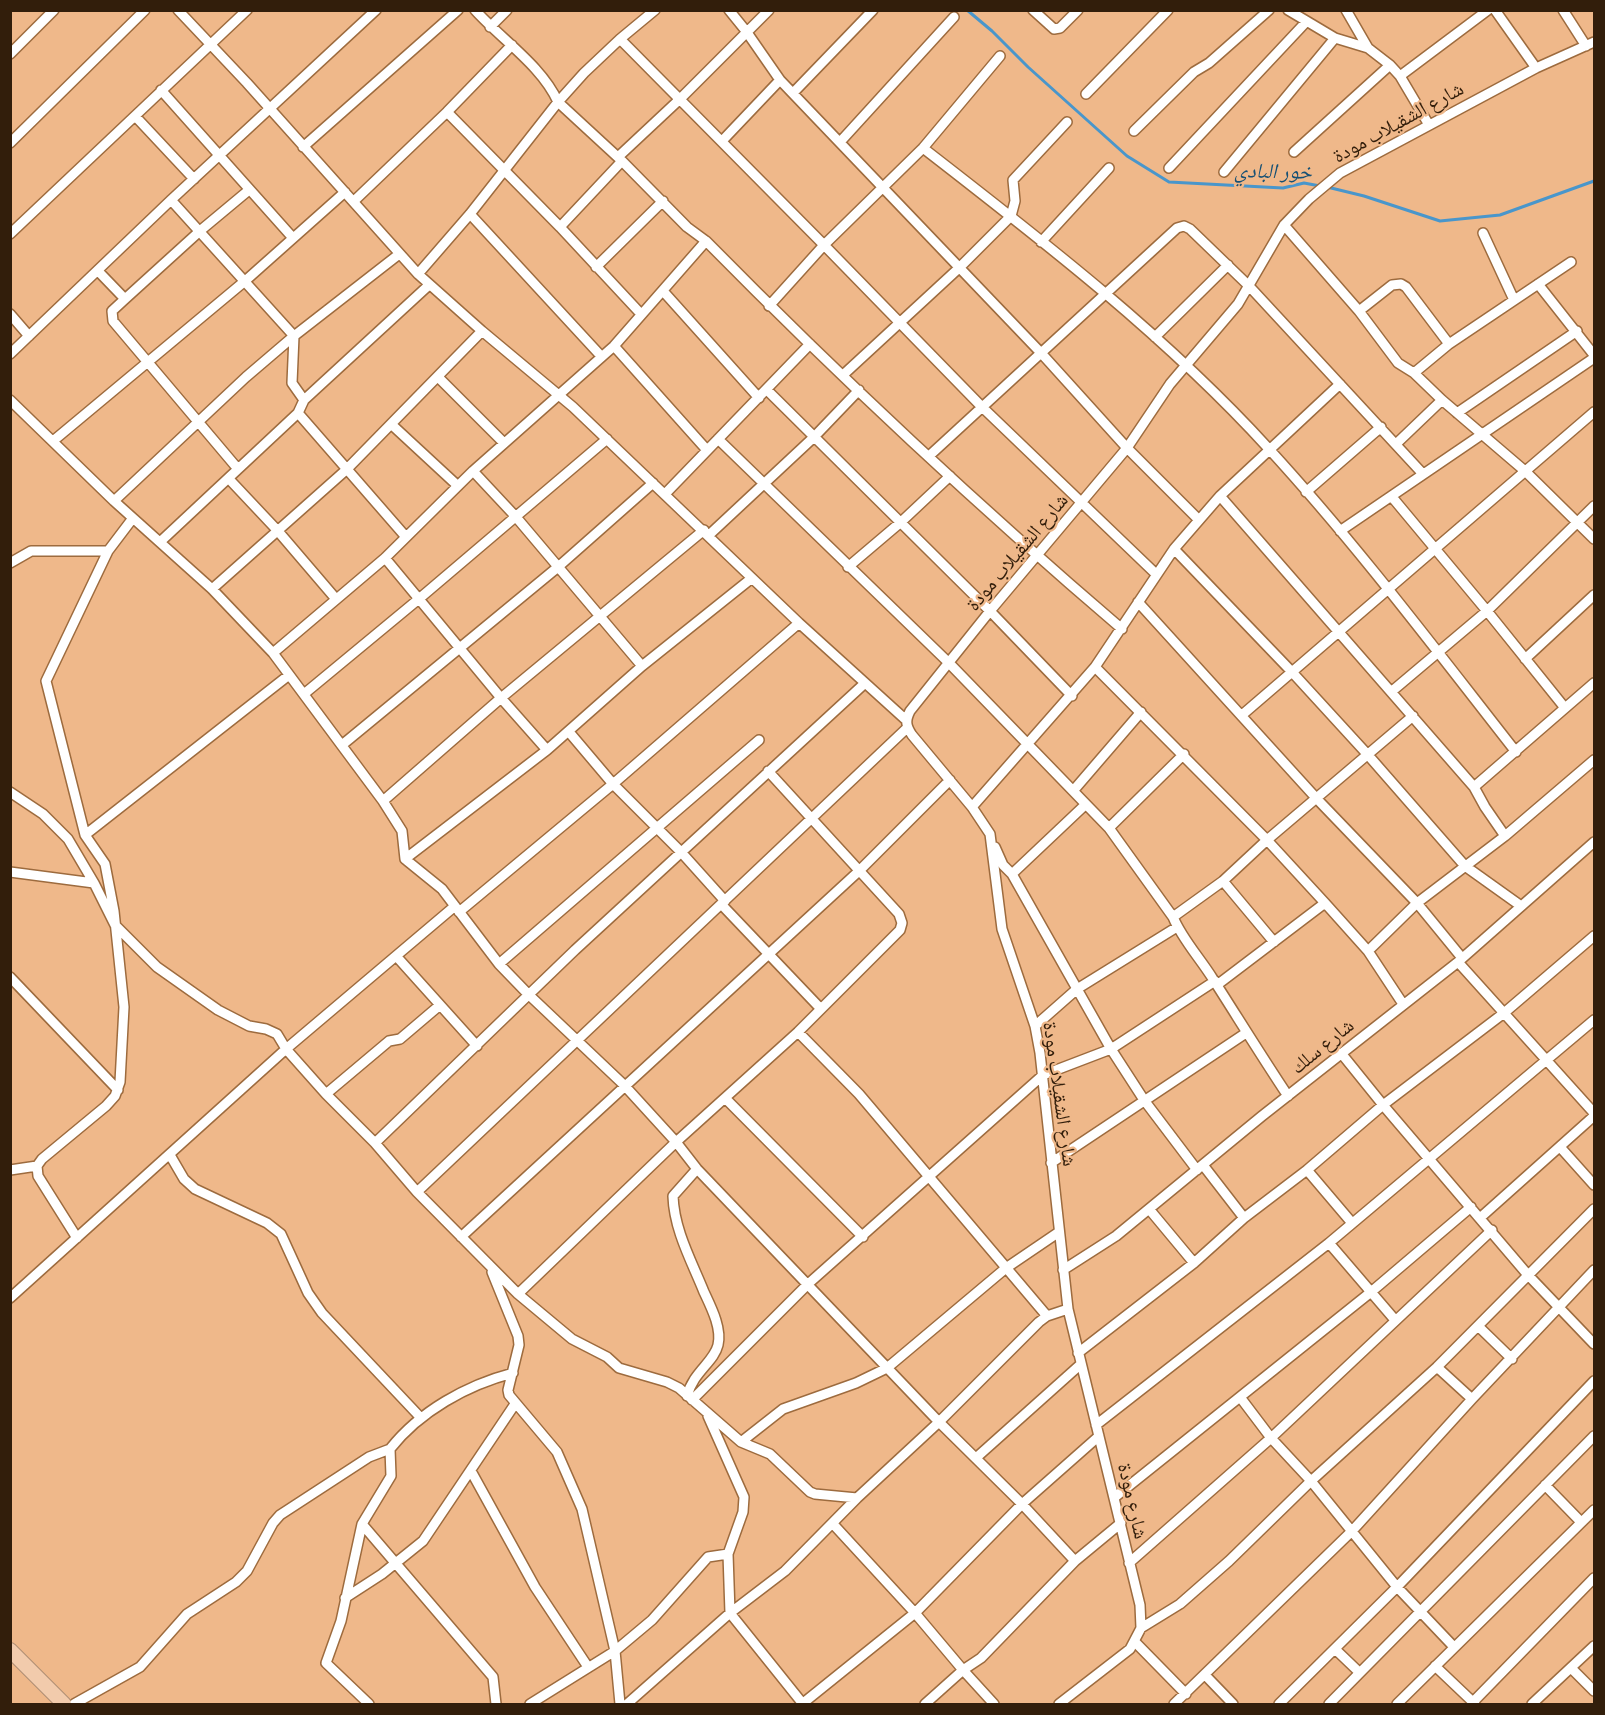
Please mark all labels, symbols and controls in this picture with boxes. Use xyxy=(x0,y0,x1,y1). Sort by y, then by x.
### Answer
street label: شارع الشقيلاب مودة xyxy=(1328,76,1468,168)
water label: خور البادي xyxy=(1234,158,1312,184)
street label: شارع الشقيلاب مودة xyxy=(961,488,1073,616)
street label: شارع سلك xyxy=(1285,1013,1359,1079)
street label: شارع الشقيلاب مودة xyxy=(1038,1020,1082,1168)
street label: شارع مودة xyxy=(1113,1461,1153,1541)

